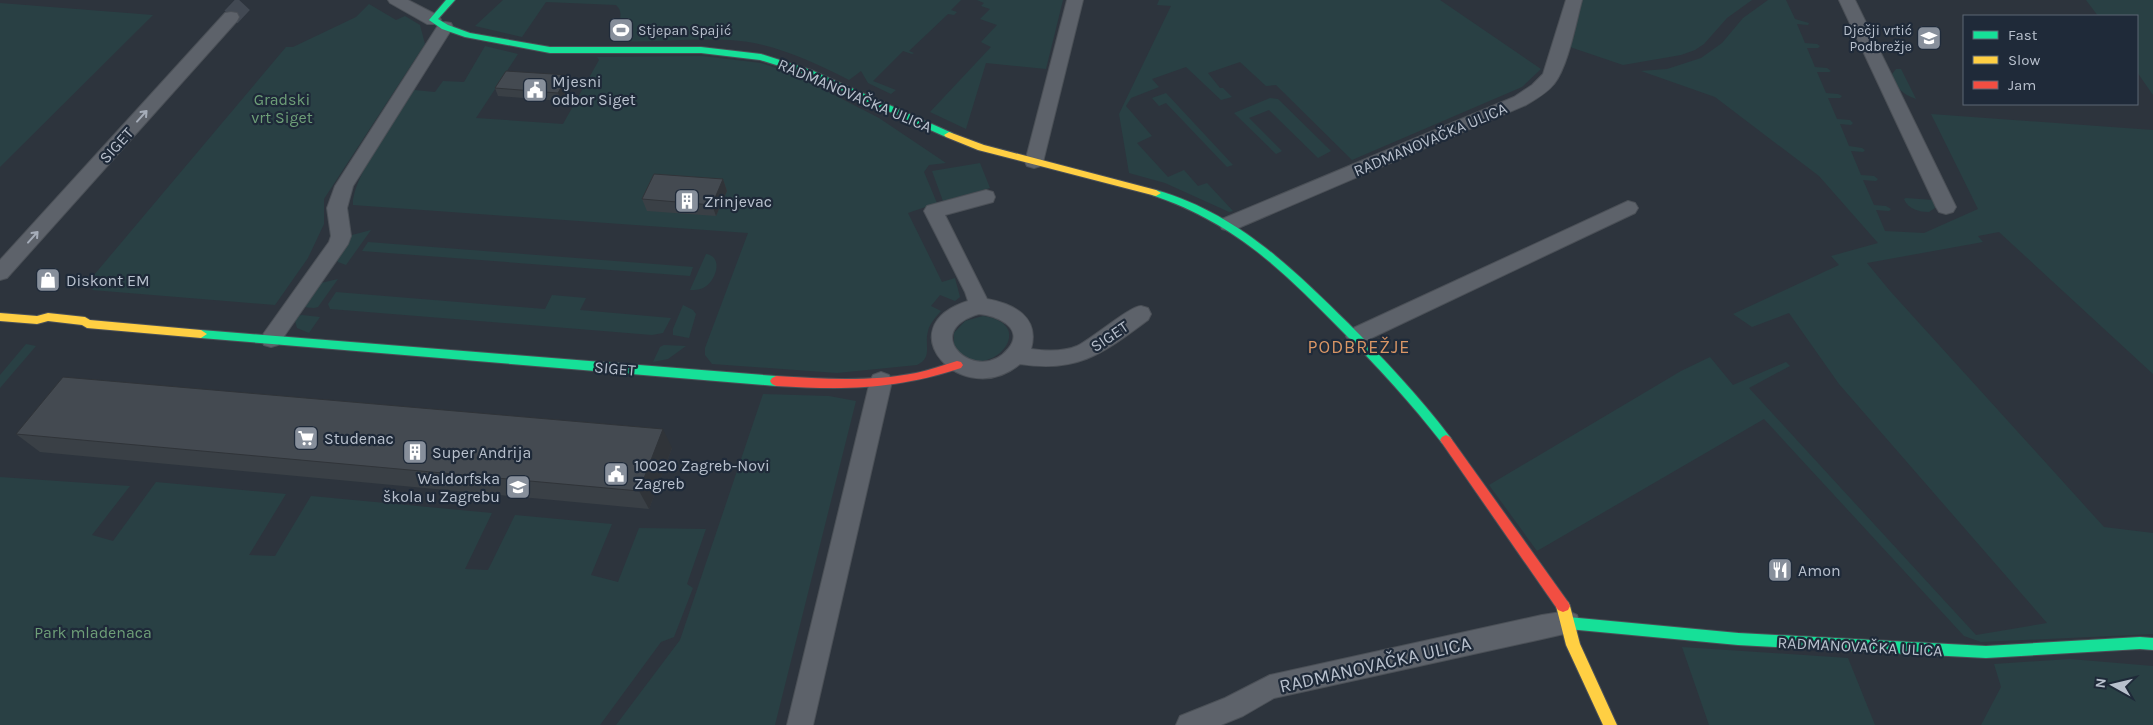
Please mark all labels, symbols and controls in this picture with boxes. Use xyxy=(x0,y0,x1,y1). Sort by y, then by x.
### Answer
legend xyxy=(1963,15,2138,105)
sports icon: Stjepan Spajić xyxy=(608,17,634,43)
place label: Stjepan Spajić xyxy=(638,22,731,39)
place label: Dječji vrtić Podbrežje xyxy=(1843,22,1912,55)
school or university icon: Dječji vrtić Podbrežje xyxy=(1916,25,1942,51)
text: Fast xyxy=(2008,26,2038,44)
text: Slow xyxy=(2008,51,2040,69)
street label: RADMANOVAČKA ULICA xyxy=(775,54,934,136)
place label: Mjesni odbor Siget xyxy=(552,72,636,109)
text: Jam xyxy=(2008,76,2036,94)
public building icon: Mjesni odbor Siget xyxy=(522,77,548,103)
park label: Gradski vrt Siget xyxy=(251,90,313,127)
street label: RADMANOVAČKA ULICA xyxy=(1351,98,1510,180)
one-way arrow xyxy=(136,110,148,123)
street label: SIGET xyxy=(95,124,137,167)
building icon: Zrinjevac xyxy=(674,188,700,214)
place label: Zrinjevac xyxy=(704,192,772,211)
one-way arrow xyxy=(27,230,39,243)
shop icon: Diskont EM xyxy=(35,267,61,293)
place label: Diskont EM xyxy=(66,271,150,290)
street label: SIGET xyxy=(1087,317,1132,356)
district label: PODBREŽJE xyxy=(1308,336,1410,358)
street label: SIGET xyxy=(593,357,636,380)
supermarket icon: Studenac xyxy=(293,425,319,451)
place label: Studenac xyxy=(324,429,394,448)
building icon: Super Andrija xyxy=(402,439,428,465)
place label: Super Andrija xyxy=(432,443,531,462)
place label: 10020 Zagreb-Novi Zagreb xyxy=(634,456,770,493)
public building icon: 10020 Zagreb-Novi Zagreb xyxy=(603,461,629,487)
place label: Waldorfska škola u Zagrebu xyxy=(383,469,500,506)
school or university icon: Waldorfska škola u Zagrebu xyxy=(505,474,531,500)
restaurant icon: Amon xyxy=(1767,557,1793,583)
place label: Amon xyxy=(1798,561,1841,580)
park label: Park mladenaca xyxy=(34,623,152,642)
street label: RADMANOVAČKA ULICA xyxy=(1277,632,1473,698)
street label: RADMANOVAČKA ULICA xyxy=(1777,633,1943,660)
north arrow xyxy=(2088,660,2138,710)
text: N xyxy=(2092,677,2110,689)

